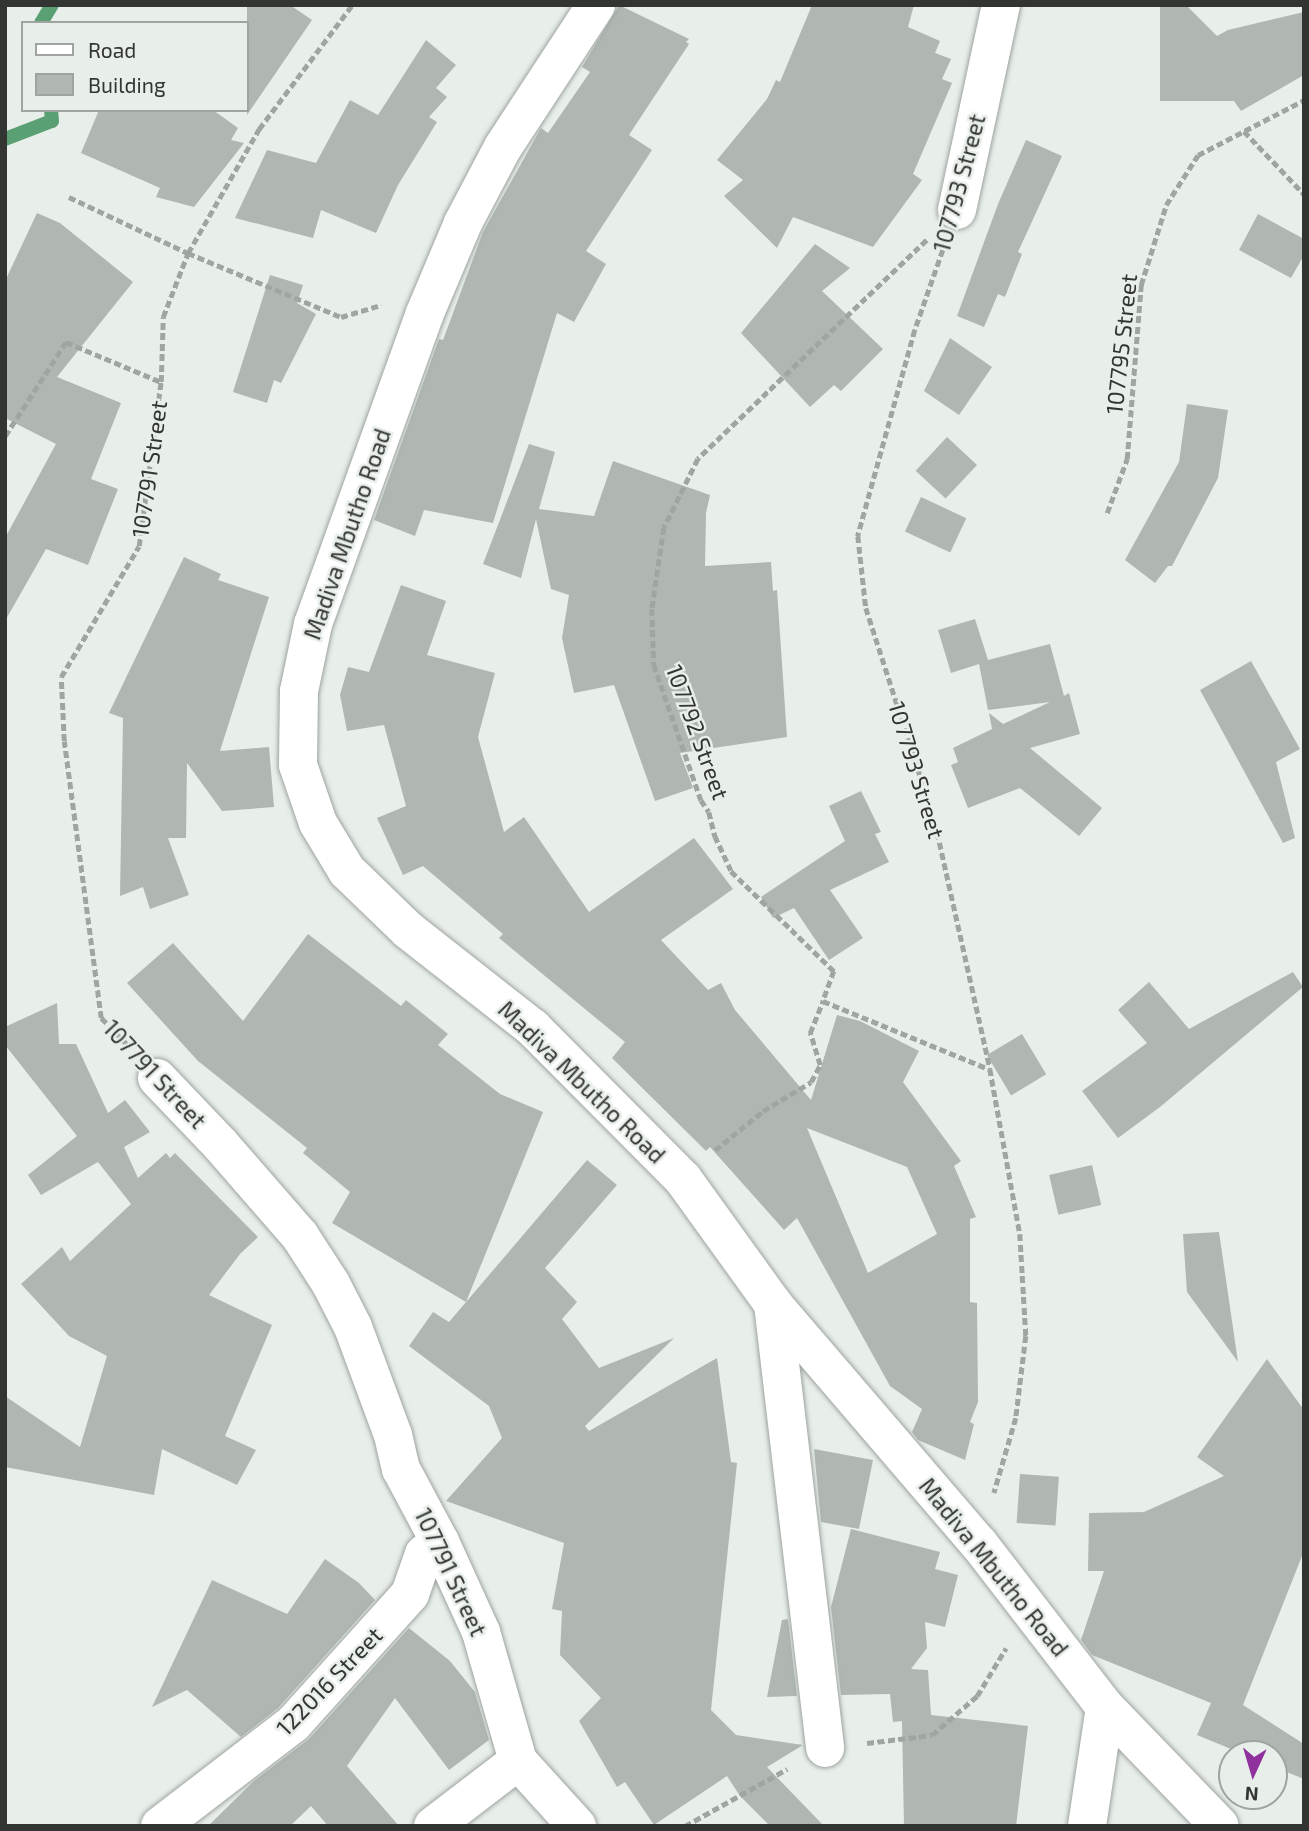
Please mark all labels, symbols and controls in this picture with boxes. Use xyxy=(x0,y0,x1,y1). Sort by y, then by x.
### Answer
legend xyxy=(21,21,248,112)
text: Road xyxy=(88,37,136,62)
text: Building xyxy=(88,72,166,97)
street label: 107793 Street xyxy=(927,111,991,255)
street label: 107795 Street xyxy=(1100,272,1142,416)
street label: 107791 Street xyxy=(126,399,172,539)
street label: Madiva Mbutho Road xyxy=(298,425,396,643)
street label: 107792 Street xyxy=(661,661,735,803)
street label: 107793 Street xyxy=(883,698,951,842)
street label: Madiva Mbutho Road xyxy=(493,995,671,1169)
street label: 107791 Street xyxy=(98,1014,212,1134)
street label: Madiva Mbutho Road xyxy=(914,1472,1074,1662)
street label: 107791 Street xyxy=(409,1504,493,1640)
street label: 122016 Street xyxy=(270,1621,388,1741)
north arrow xyxy=(1218,1740,1288,1810)
text: N xyxy=(1244,1783,1259,1806)

